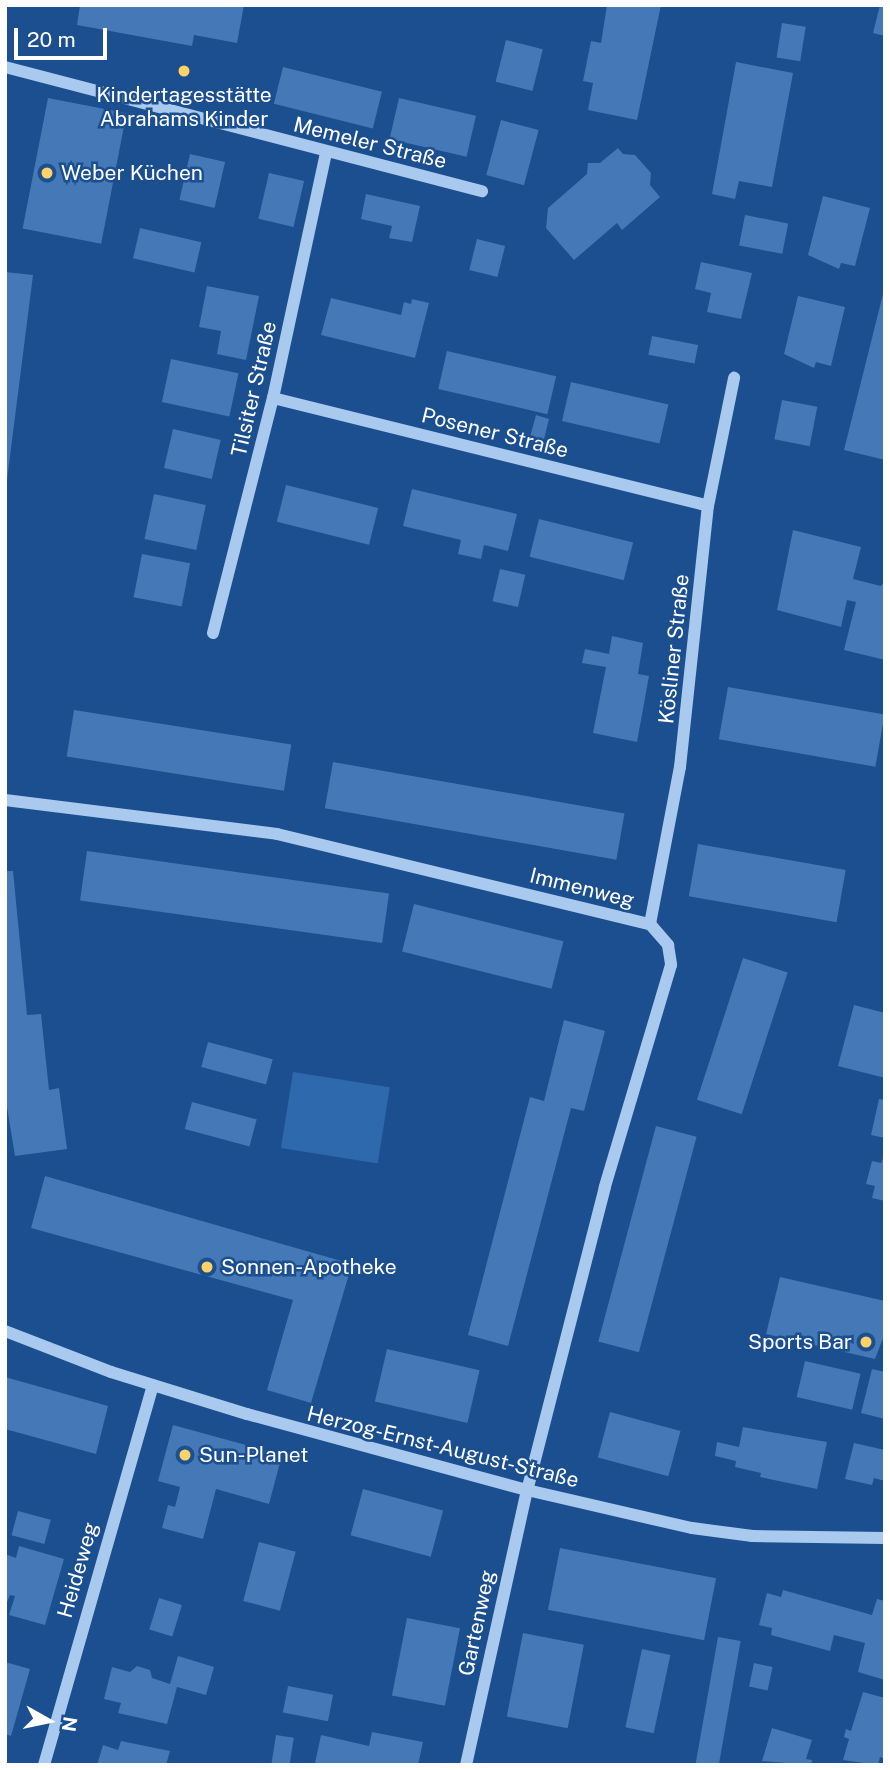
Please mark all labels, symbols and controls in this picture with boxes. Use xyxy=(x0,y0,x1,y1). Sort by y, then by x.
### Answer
scale bar xyxy=(18,14,110,58)
text: 20 m xyxy=(27,27,76,52)
marker: Kindertagesstätte Abrahams Kinder xyxy=(176,63,192,79)
place label: Kindertagesstätte Abrahams Kinder xyxy=(96,82,272,132)
street label: Memeler Straße xyxy=(291,112,449,174)
place label: Weber Küchen xyxy=(61,160,203,186)
marker: Weber Küchen xyxy=(39,165,55,181)
street label: Tilsiter Straße xyxy=(226,319,282,459)
street label: Posener Straße xyxy=(419,403,571,463)
street label: Kösliner Straße xyxy=(654,573,694,725)
street label: Immenweg xyxy=(527,863,637,913)
place label: Sonnen-Apotheke xyxy=(221,1254,397,1280)
marker: Sonnen-Apotheke xyxy=(199,1259,215,1275)
place label: Sports Bar xyxy=(748,1329,852,1355)
marker: Sports Bar xyxy=(858,1334,874,1350)
street label: Herzog-Ernst-August-Straße xyxy=(304,1401,582,1493)
place label: Sun-Planet xyxy=(199,1442,308,1468)
marker: Sun-Planet xyxy=(177,1447,193,1463)
street label: Heideweg xyxy=(52,1519,104,1621)
street label: Gartenweg xyxy=(453,1568,501,1678)
north arrow xyxy=(14,1686,84,1756)
text: N xyxy=(58,1715,82,1733)

